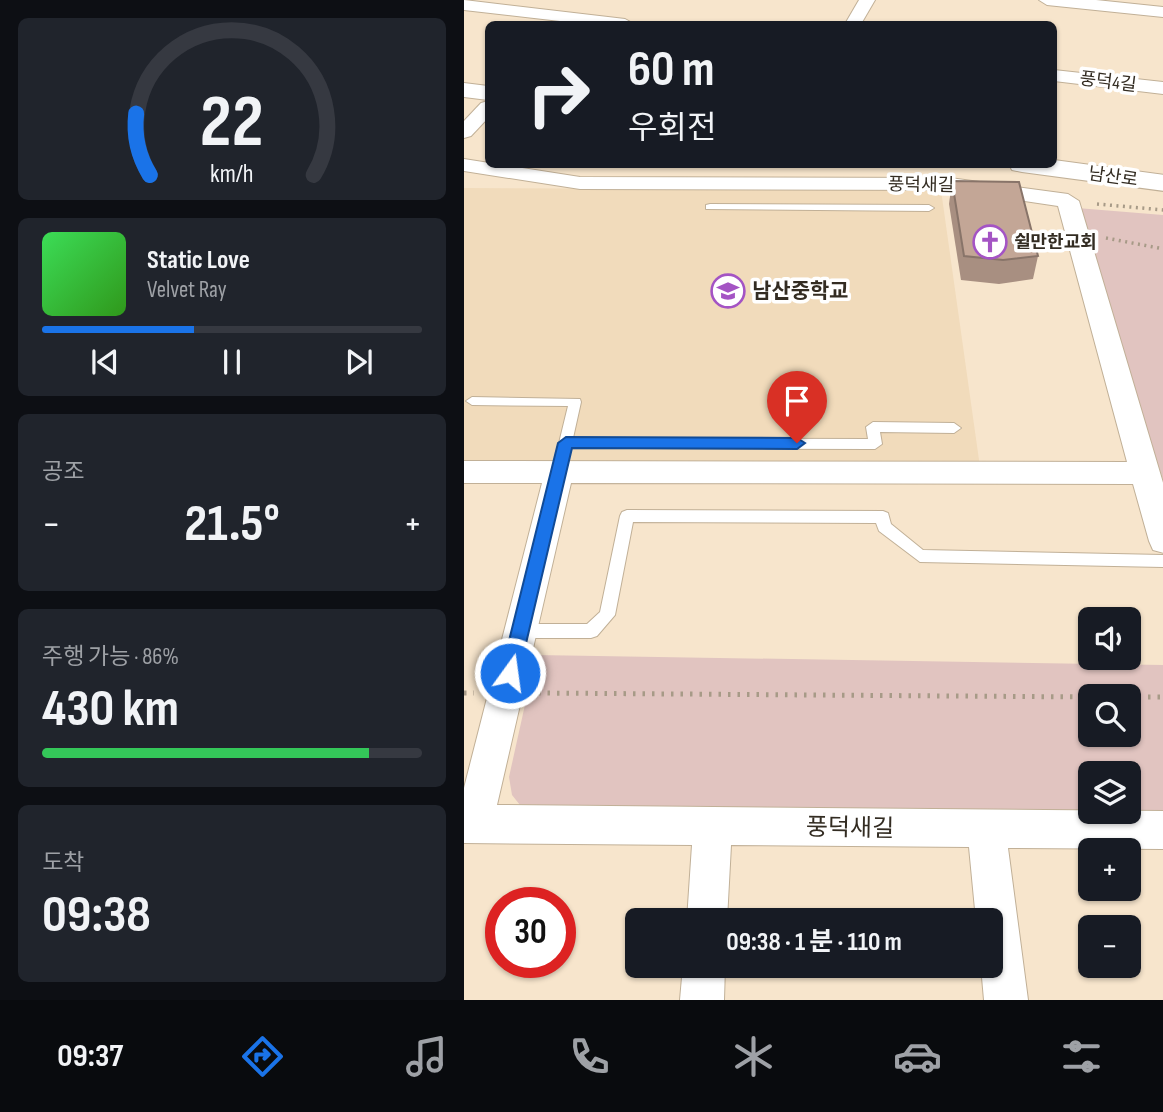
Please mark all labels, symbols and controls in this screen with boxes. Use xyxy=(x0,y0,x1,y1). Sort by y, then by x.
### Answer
text: 60 m xyxy=(628,41,715,100)
icon: right xyxy=(513,49,604,140)
street label: 풍덕4길 xyxy=(1078,68,1138,96)
text: 22 xyxy=(200,79,264,167)
text: 우회전 xyxy=(628,109,716,148)
text: km/h xyxy=(210,159,254,190)
street label: 남산로 xyxy=(1087,163,1139,191)
street label: 풍덕새길 xyxy=(888,174,954,196)
church icon: 쉴만한교회 xyxy=(971,223,1009,261)
place label: 쉴만한교회 xyxy=(1014,232,1097,253)
text: Static Love xyxy=(147,245,250,276)
school or university icon: 남산중학교 xyxy=(709,272,747,310)
text: Velvet Ray xyxy=(147,276,227,304)
place label: 남산중학교 xyxy=(752,279,849,304)
icon: previous xyxy=(86,343,124,381)
icon: pause xyxy=(213,343,251,381)
icon: next xyxy=(340,343,378,381)
pin xyxy=(767,371,827,443)
icon: arrive xyxy=(778,382,816,420)
text: 공조 xyxy=(42,458,84,486)
text: 21.5° xyxy=(184,493,280,556)
text: − xyxy=(42,502,61,547)
text: + xyxy=(403,502,422,547)
map controls xyxy=(1078,607,1141,978)
button: sound xyxy=(1078,607,1141,670)
position arrow xyxy=(473,636,547,710)
text: 주행 가능 · 86% xyxy=(42,643,179,671)
text: 430 km xyxy=(42,678,179,741)
button: search xyxy=(1078,684,1141,747)
button: layers xyxy=(1078,761,1141,824)
street label: 풍덕새길 xyxy=(806,813,894,843)
button: + xyxy=(1078,838,1141,901)
text: 도착 xyxy=(42,849,84,877)
text: 09:38 xyxy=(42,884,151,947)
speed limit sign: 30 xyxy=(485,887,576,978)
button: − xyxy=(1078,915,1141,978)
text: 09:38 · 1 분 · 110 m xyxy=(726,927,902,958)
icon: directions xyxy=(238,1032,287,1081)
icon: music xyxy=(402,1032,451,1081)
icon: phone xyxy=(565,1032,614,1081)
icon: climate xyxy=(729,1032,778,1081)
icon: car xyxy=(893,1032,942,1081)
icon: filters xyxy=(1057,1032,1106,1081)
text: 09:37 xyxy=(57,1037,123,1076)

